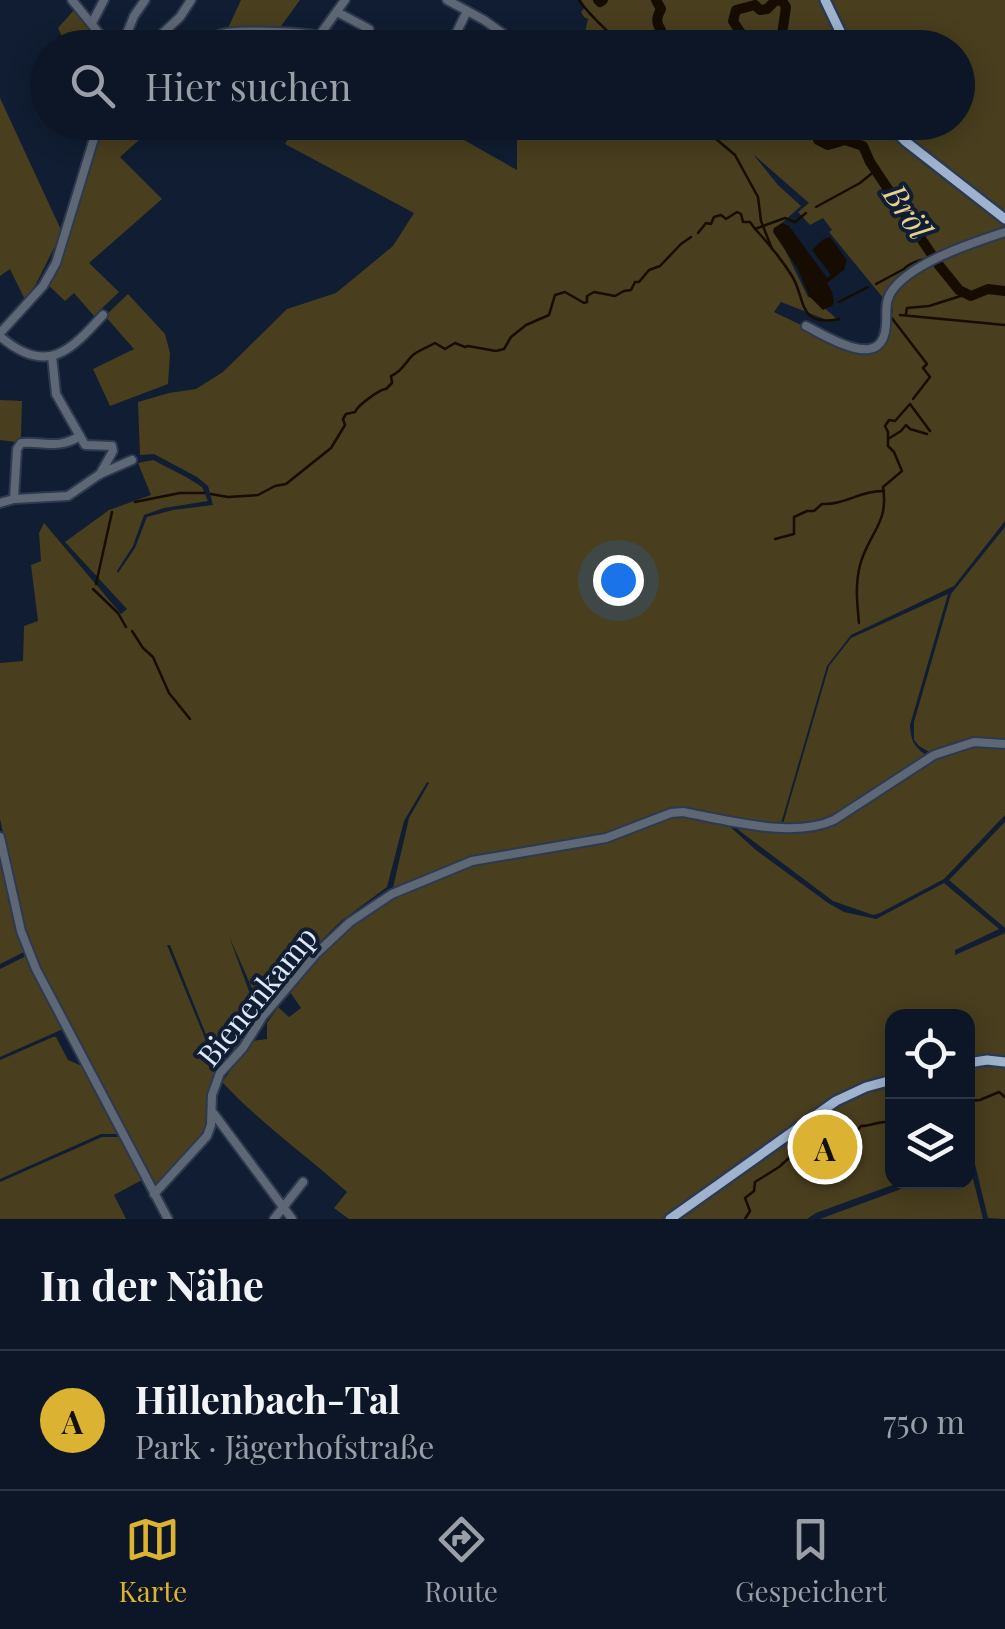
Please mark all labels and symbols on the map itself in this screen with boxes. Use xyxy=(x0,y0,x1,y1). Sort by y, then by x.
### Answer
water label: Bröl xyxy=(874,173,944,247)
your location xyxy=(593,555,644,606)
street label: Bienenkamp xyxy=(188,918,325,1074)
pin: A xyxy=(792,1110,858,1184)

